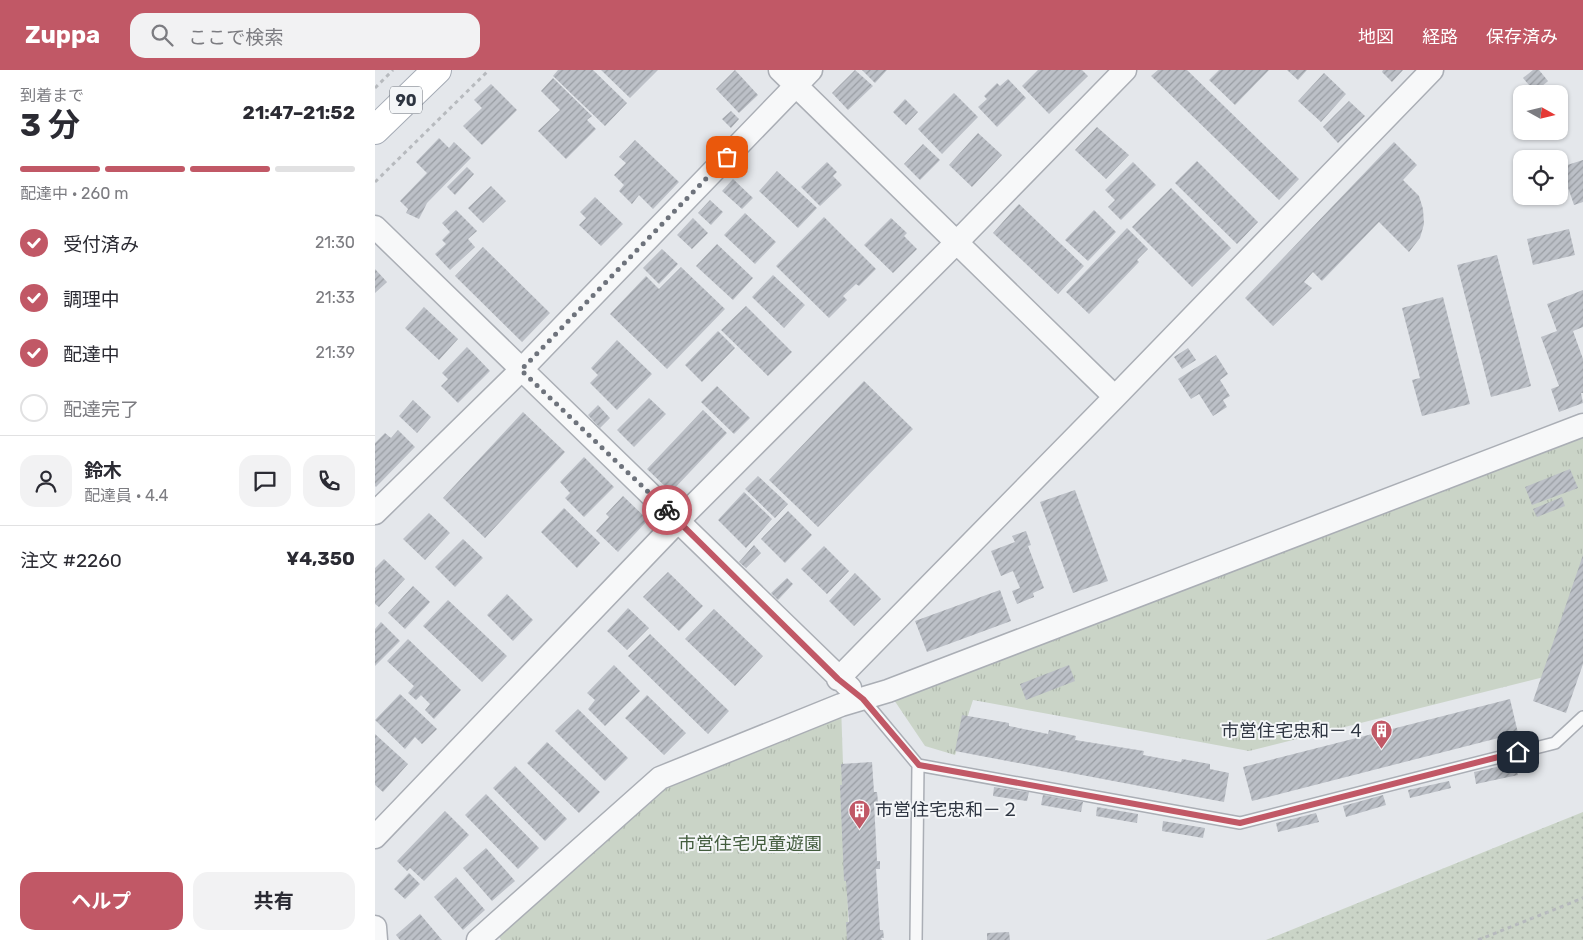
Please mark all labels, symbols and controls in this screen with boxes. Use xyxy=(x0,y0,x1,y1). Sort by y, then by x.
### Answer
search box xyxy=(130,13,480,58)
text: Zuppa xyxy=(25,21,100,49)
icon: search xyxy=(148,21,176,49)
text: ここで検索 xyxy=(188,26,283,49)
text: 地図 xyxy=(1358,26,1394,48)
text: 経路 xyxy=(1422,26,1458,48)
text: 保存済み xyxy=(1486,26,1558,48)
north arrow xyxy=(1513,85,1567,140)
map controls xyxy=(1513,85,1568,205)
text: 到着まで xyxy=(20,86,84,105)
road number: 90 xyxy=(390,86,422,114)
text: 21:47–21:52 xyxy=(243,101,355,124)
text: 3 分 xyxy=(20,106,80,144)
pin xyxy=(706,136,748,178)
icon: bag xyxy=(713,143,741,171)
button: locate xyxy=(1513,150,1568,205)
text: 配達中 · 260 m xyxy=(20,184,128,203)
icon: check xyxy=(20,229,48,257)
text: 受付済み xyxy=(63,233,139,256)
text: 21:30 xyxy=(315,233,355,252)
icon: check xyxy=(20,284,48,312)
text: 調理中 xyxy=(63,288,120,311)
text: 21:33 xyxy=(315,288,355,307)
icon: check xyxy=(20,339,48,367)
text: 配達中 xyxy=(63,343,120,366)
text: 21:39 xyxy=(316,343,355,362)
text: 配達完了 xyxy=(63,398,139,421)
button: person xyxy=(20,455,72,507)
button: chat xyxy=(239,455,291,507)
button: phone xyxy=(303,455,355,507)
text: 鈴木 xyxy=(84,459,122,482)
courier xyxy=(642,485,692,535)
text: 配達員 · 4.4 xyxy=(84,486,169,505)
icon: bike xyxy=(653,496,681,524)
text: ¥4,350 xyxy=(286,547,355,570)
text: 注文 #2260 xyxy=(20,549,122,572)
building icon: 市営住宅忠和－４ xyxy=(1369,719,1393,750)
place label: 市営住宅忠和－４ xyxy=(1221,720,1365,742)
pin xyxy=(1497,731,1539,773)
icon: home xyxy=(1504,738,1532,766)
building icon: 市営住宅忠和－２ xyxy=(847,798,871,829)
place label: 市営住宅忠和－２ xyxy=(875,799,1019,821)
park label: 市営住宅児童遊園 xyxy=(678,833,822,855)
button: ヘルプ xyxy=(20,872,183,930)
button: 共有 xyxy=(193,872,355,930)

